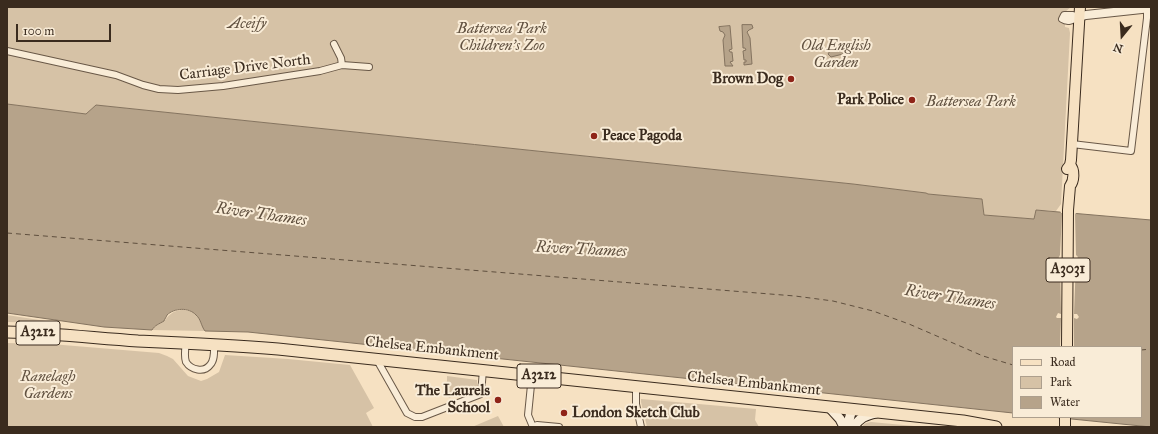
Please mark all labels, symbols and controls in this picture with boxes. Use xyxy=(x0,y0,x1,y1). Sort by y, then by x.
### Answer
park label: Aceify xyxy=(228,15,266,33)
scale bar xyxy=(18,16,113,42)
north arrow xyxy=(1102,16,1142,56)
park label: Battersea Park Children's Zoo xyxy=(457,20,547,55)
text: 100 m xyxy=(23,24,54,38)
park label: Old English Garden xyxy=(801,37,871,72)
text: N xyxy=(1112,40,1125,56)
street label: Carriage Drive North xyxy=(178,51,312,85)
place label: Brown Dog xyxy=(712,70,783,88)
marker: Brown Dog xyxy=(786,74,796,84)
place label: Park Police xyxy=(837,91,904,109)
park label: Battersea Park xyxy=(926,93,1016,111)
marker: Park Police xyxy=(907,95,917,105)
place label: Peace Pagoda xyxy=(602,127,682,145)
marker: Peace Pagoda xyxy=(589,131,599,141)
water label: River Thames xyxy=(214,199,308,231)
water label: River Thames xyxy=(535,238,627,262)
road number: A3031 xyxy=(1046,258,1090,282)
water label: River Thames xyxy=(903,281,997,315)
road number: A3212 xyxy=(16,321,60,345)
street label: Chelsea Embankment xyxy=(364,333,500,365)
legend xyxy=(1012,346,1142,418)
text: Road xyxy=(1050,355,1076,369)
road number: A3212 xyxy=(517,364,561,388)
park label: Ranelagh Gardens xyxy=(20,368,76,403)
street label: Chelsea Embankment xyxy=(686,368,822,400)
text: Park xyxy=(1050,375,1072,389)
place label: The Laurels School xyxy=(415,382,490,417)
marker: The Laurels School xyxy=(493,395,503,405)
text: Water xyxy=(1050,395,1080,409)
place label: London Sketch Club xyxy=(572,404,700,422)
marker: London Sketch Club xyxy=(559,408,569,418)

